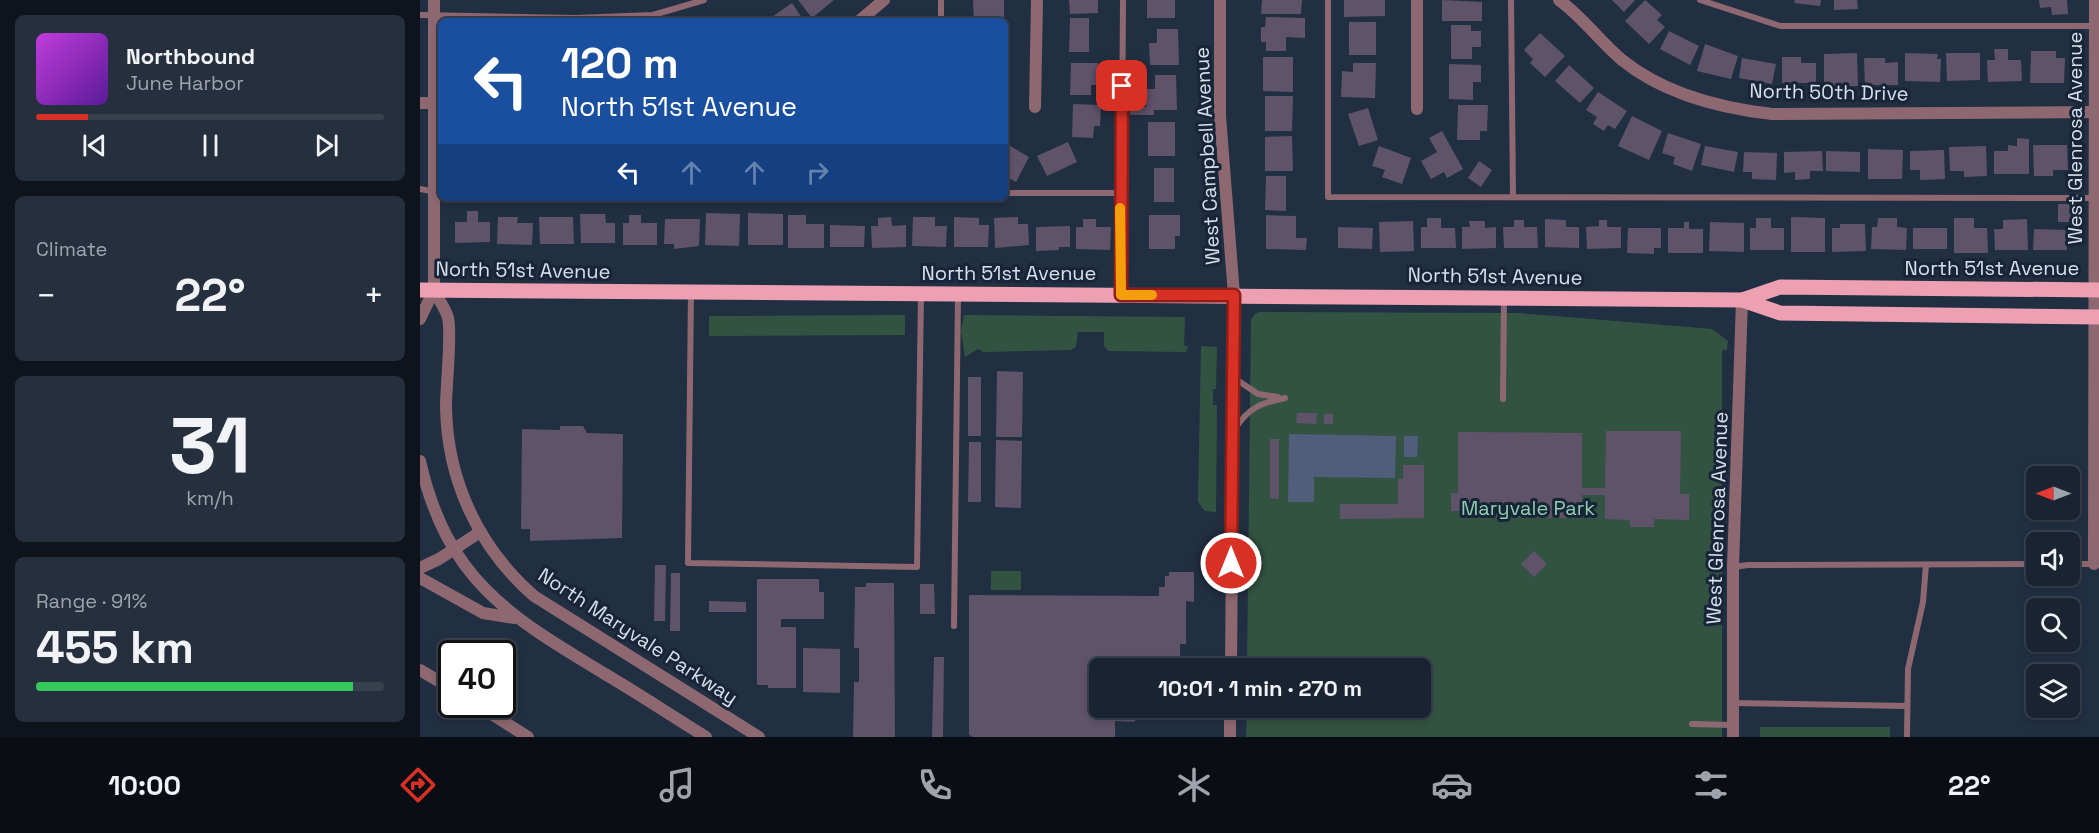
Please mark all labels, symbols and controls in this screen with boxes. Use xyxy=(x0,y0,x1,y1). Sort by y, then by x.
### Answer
street label: West Glenrosa Avenue xyxy=(2062,32,2088,244)
text: 120 m xyxy=(561,37,679,90)
text: Northbound xyxy=(126,42,255,70)
icon: left xyxy=(462,42,540,120)
street label: West Campbell Avenue xyxy=(1188,46,1226,266)
pin xyxy=(1096,60,1147,111)
icon: arrive xyxy=(1105,69,1138,102)
text: June Harbor xyxy=(126,70,244,96)
street label: North 50th Drive xyxy=(1749,78,1909,106)
text: North 51st Avenue xyxy=(561,89,797,124)
icon: previous xyxy=(78,129,111,162)
icon: pause xyxy=(194,129,227,162)
icon: next xyxy=(310,129,343,162)
icon: left xyxy=(612,156,645,189)
icon: ahead xyxy=(675,156,708,189)
icon: ahead xyxy=(738,156,771,189)
icon: right xyxy=(801,156,834,189)
text: Climate xyxy=(36,236,107,262)
street label: North 51st Avenue xyxy=(435,255,611,285)
street label: North 51st Avenue xyxy=(1905,255,2079,281)
street label: North 51st Avenue xyxy=(922,260,1096,286)
street label: North 51st Avenue xyxy=(1407,261,1583,291)
text: 22° xyxy=(174,267,246,324)
text: − xyxy=(36,275,56,317)
text: + xyxy=(364,275,384,317)
text: 31 xyxy=(169,396,251,496)
street label: West Glenrosa Avenue xyxy=(1700,411,1734,625)
north arrow xyxy=(2026,466,2080,520)
map controls xyxy=(2026,466,2080,718)
text: km/h xyxy=(186,485,234,511)
park label: Maryvale Park xyxy=(1461,495,1595,521)
position arrow xyxy=(1199,531,1263,595)
button: sound xyxy=(2026,532,2080,586)
street label: North Maryvale Parkway xyxy=(533,562,743,710)
text: Range · 91% xyxy=(36,588,147,614)
button: search xyxy=(2026,598,2080,652)
text: 455 km xyxy=(36,619,194,676)
speed limit sign: 40 xyxy=(438,640,516,718)
button: layers xyxy=(2026,664,2080,718)
text: 10:01 · 1 min · 270 m xyxy=(1158,674,1362,702)
icon: directions xyxy=(397,764,439,806)
icon: music xyxy=(656,764,698,806)
icon: phone xyxy=(914,764,956,806)
icon: climate xyxy=(1173,764,1215,806)
icon: car xyxy=(1431,764,1473,806)
icon: filters xyxy=(1690,764,1732,806)
text: 10:00 xyxy=(108,768,181,803)
text: 22° xyxy=(1948,768,1991,803)

